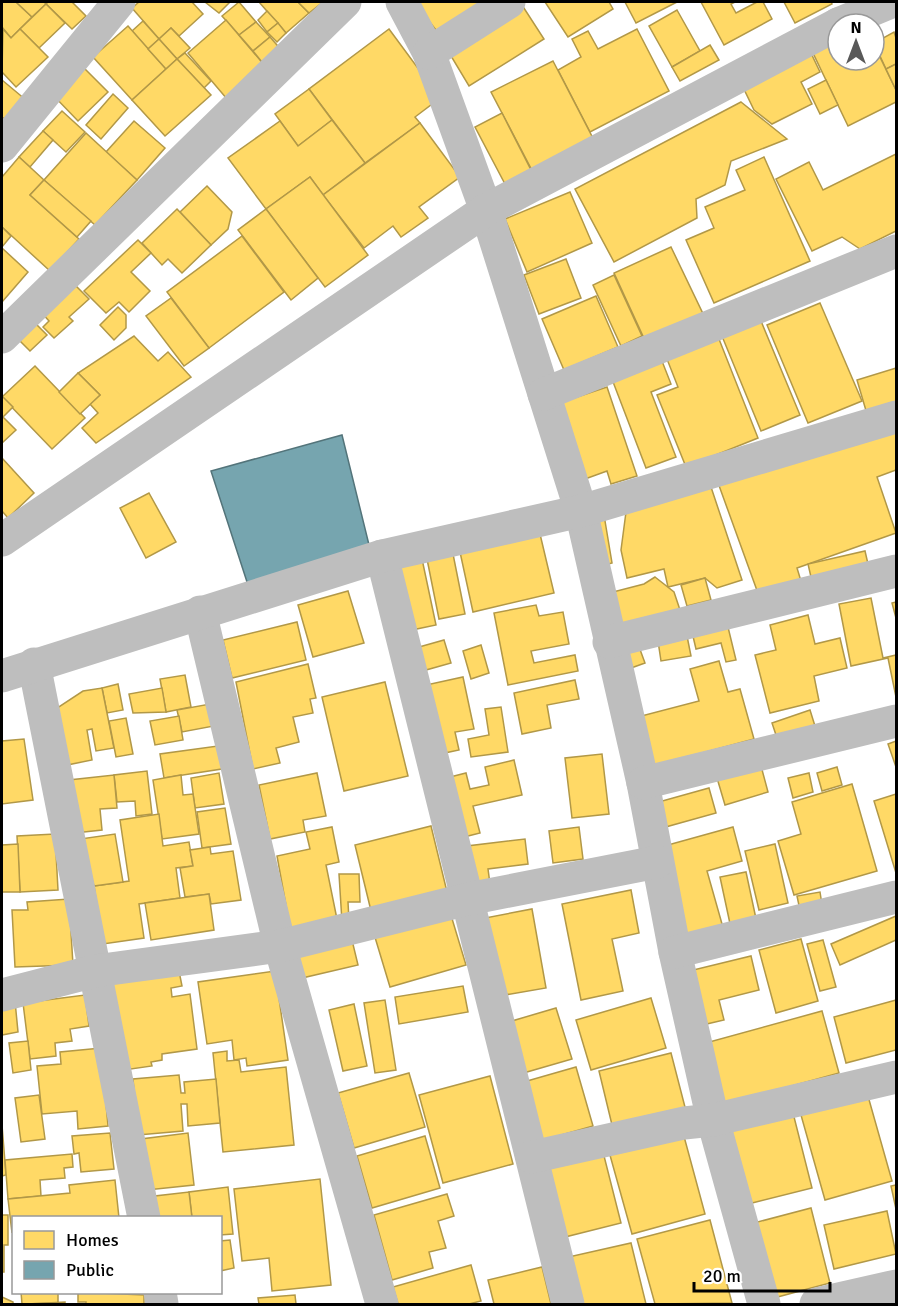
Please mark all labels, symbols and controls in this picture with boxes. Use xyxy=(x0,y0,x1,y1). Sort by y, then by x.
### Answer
north arrow xyxy=(826,12,886,72)
text: N xyxy=(850,18,862,38)
legend xyxy=(12,1216,222,1294)
text: Homes xyxy=(66,1229,119,1251)
scale bar xyxy=(694,1255,830,1293)
text: Public xyxy=(66,1259,114,1281)
text: 20 m xyxy=(703,1265,741,1287)

